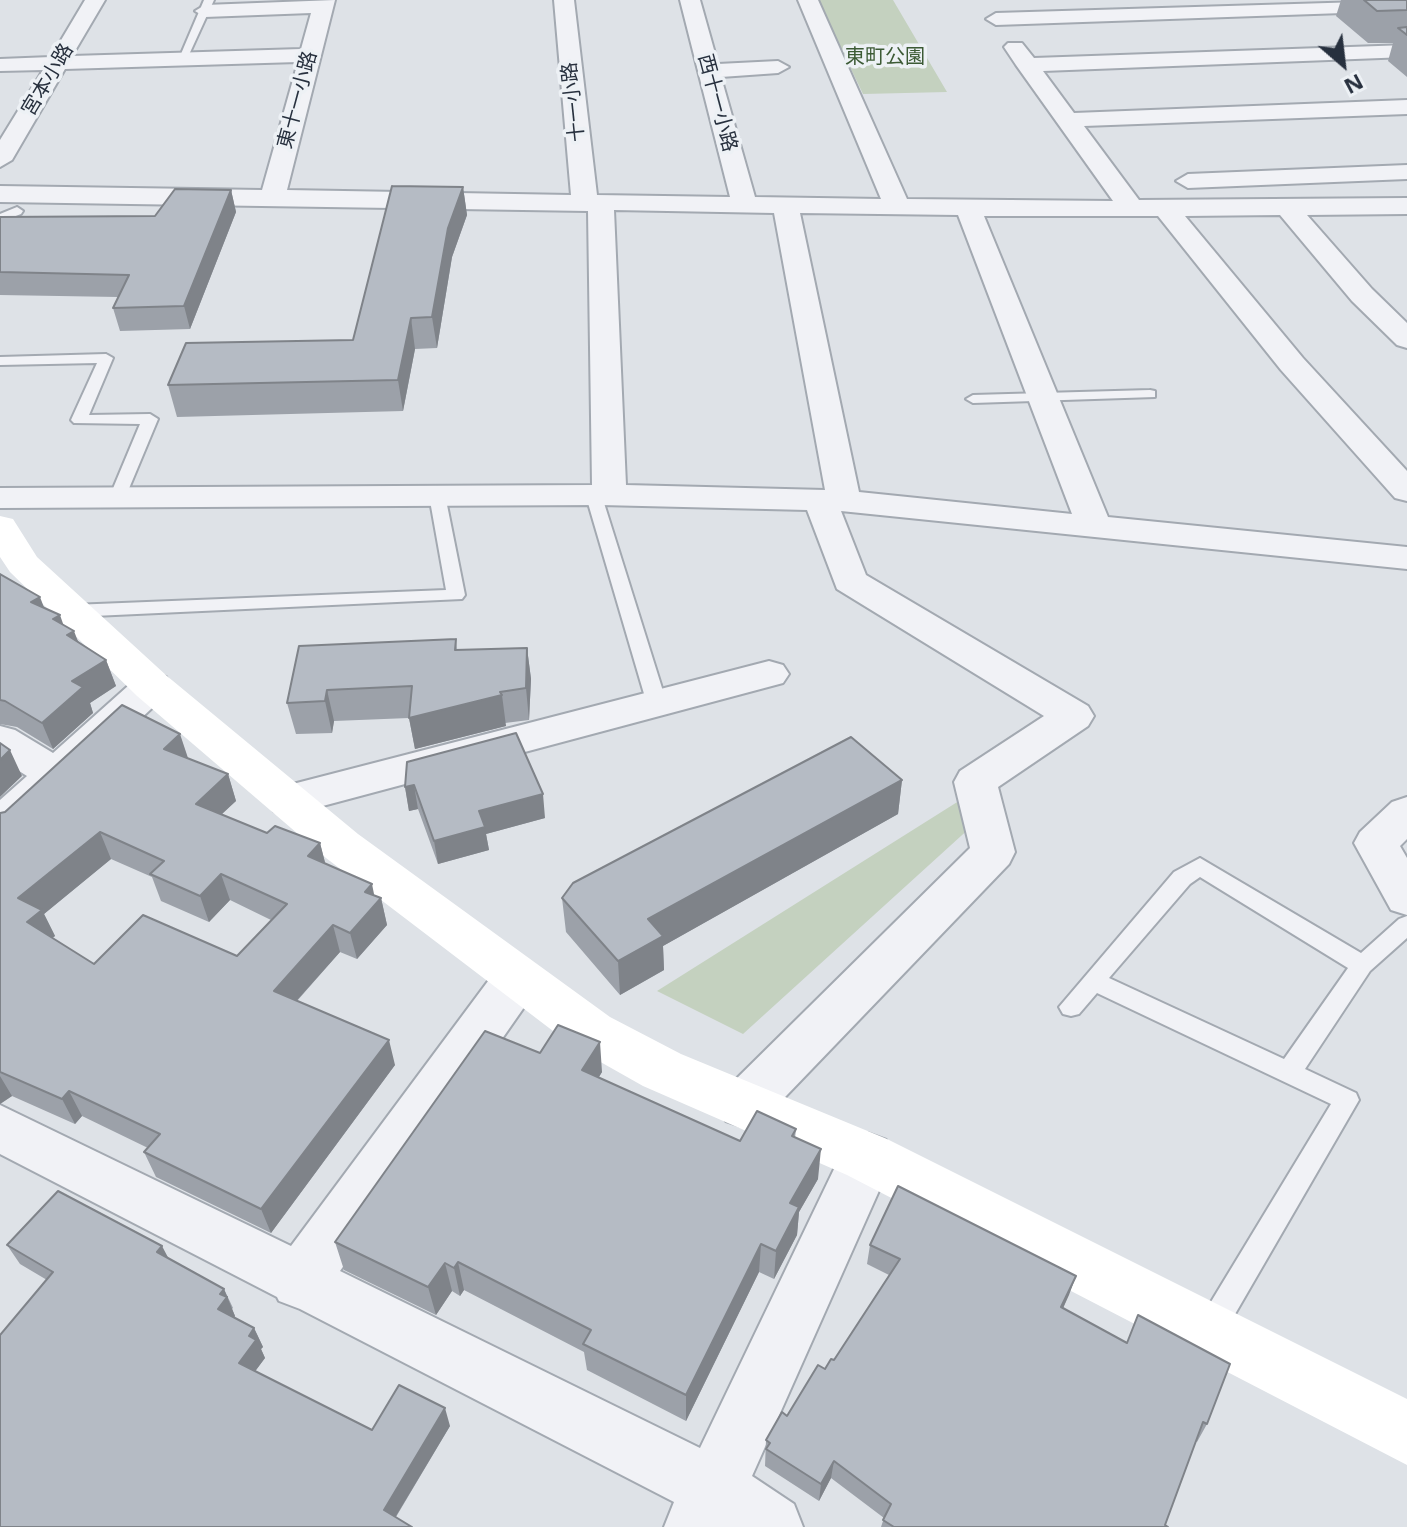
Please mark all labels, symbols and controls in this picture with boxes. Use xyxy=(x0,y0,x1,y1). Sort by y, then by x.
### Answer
north arrow xyxy=(1303,24,1383,104)
street label: 宮本小路 xyxy=(17,40,79,120)
park label: 東町公園 xyxy=(845,45,925,69)
street label: 東十一小路 xyxy=(273,49,323,151)
street label: 西十一小路 xyxy=(692,52,742,154)
street label: 十一小路 xyxy=(558,61,590,143)
text: N xyxy=(1339,68,1369,103)

